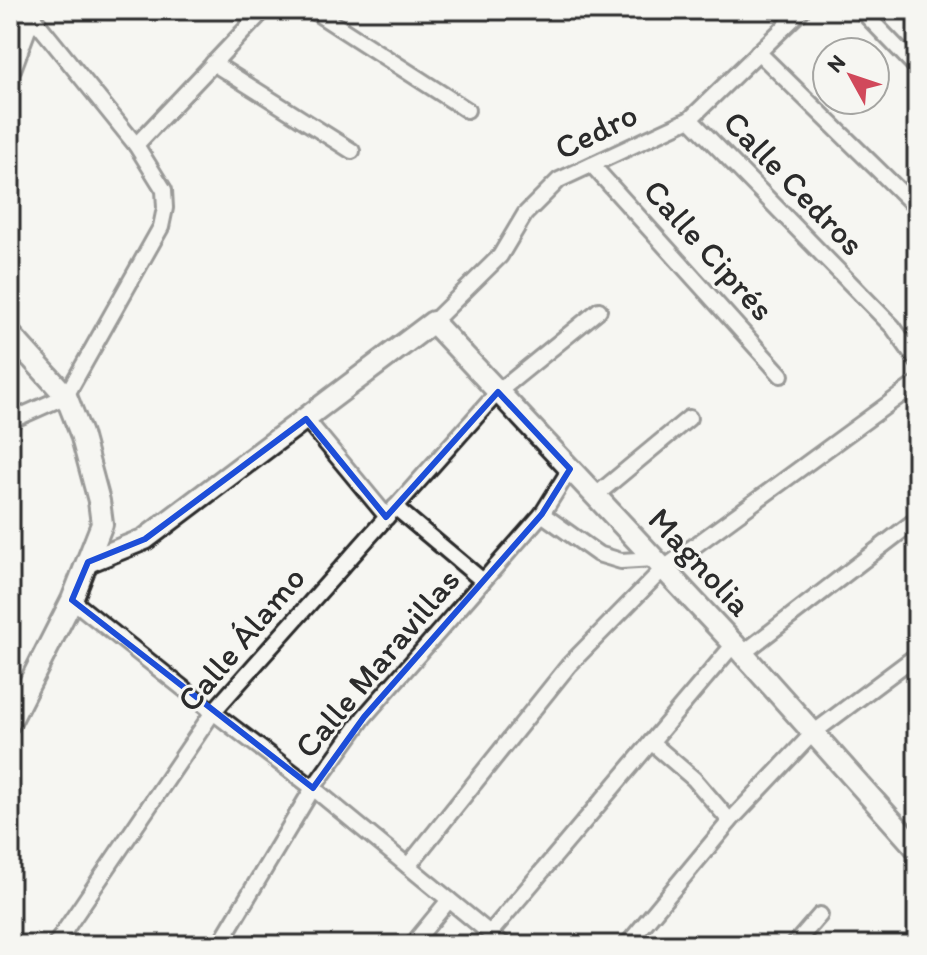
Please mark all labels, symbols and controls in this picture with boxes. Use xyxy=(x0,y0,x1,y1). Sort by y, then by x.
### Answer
north arrow xyxy=(811,36,891,116)
text: N xyxy=(821,49,851,78)
street label: Cedro xyxy=(548,94,644,168)
street label: Calle Cedros xyxy=(715,102,873,264)
street label: Calle Ciprés xyxy=(635,171,783,329)
street label: Magnolia xyxy=(640,499,761,625)
street label: Calle Álamo xyxy=(168,558,314,720)
street label: Calle Maravillas xyxy=(286,560,468,766)

